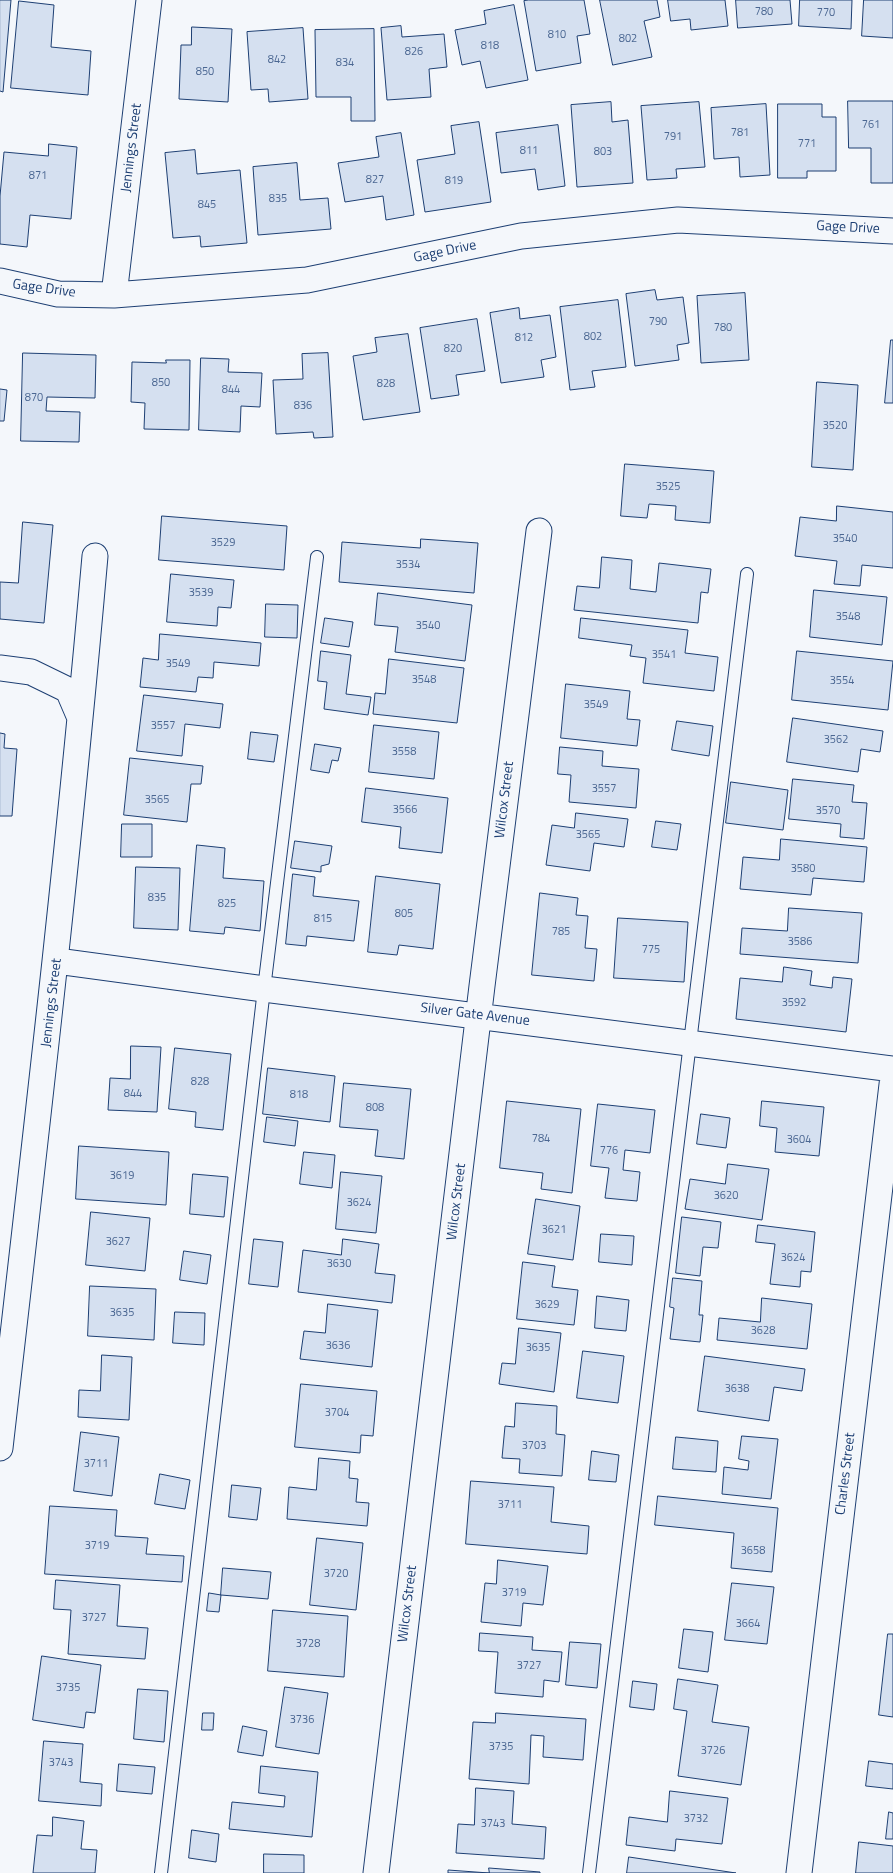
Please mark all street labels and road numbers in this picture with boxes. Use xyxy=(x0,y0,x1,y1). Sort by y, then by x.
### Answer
street label: Jennings Street xyxy=(118,103,146,193)
street label: Gage Drive xyxy=(816,218,880,238)
street label: Gage Drive xyxy=(412,237,478,267)
street label: Gage Drive xyxy=(11,276,77,302)
street label: Wilcox Street xyxy=(492,761,518,839)
street label: Jennings Street xyxy=(38,958,66,1048)
street label: Silver Gate Avenue xyxy=(419,1000,531,1030)
street label: Wilcox Street xyxy=(444,1163,470,1241)
street label: Charles Street xyxy=(833,1432,859,1516)
street label: Wilcox Street xyxy=(395,1565,421,1643)

